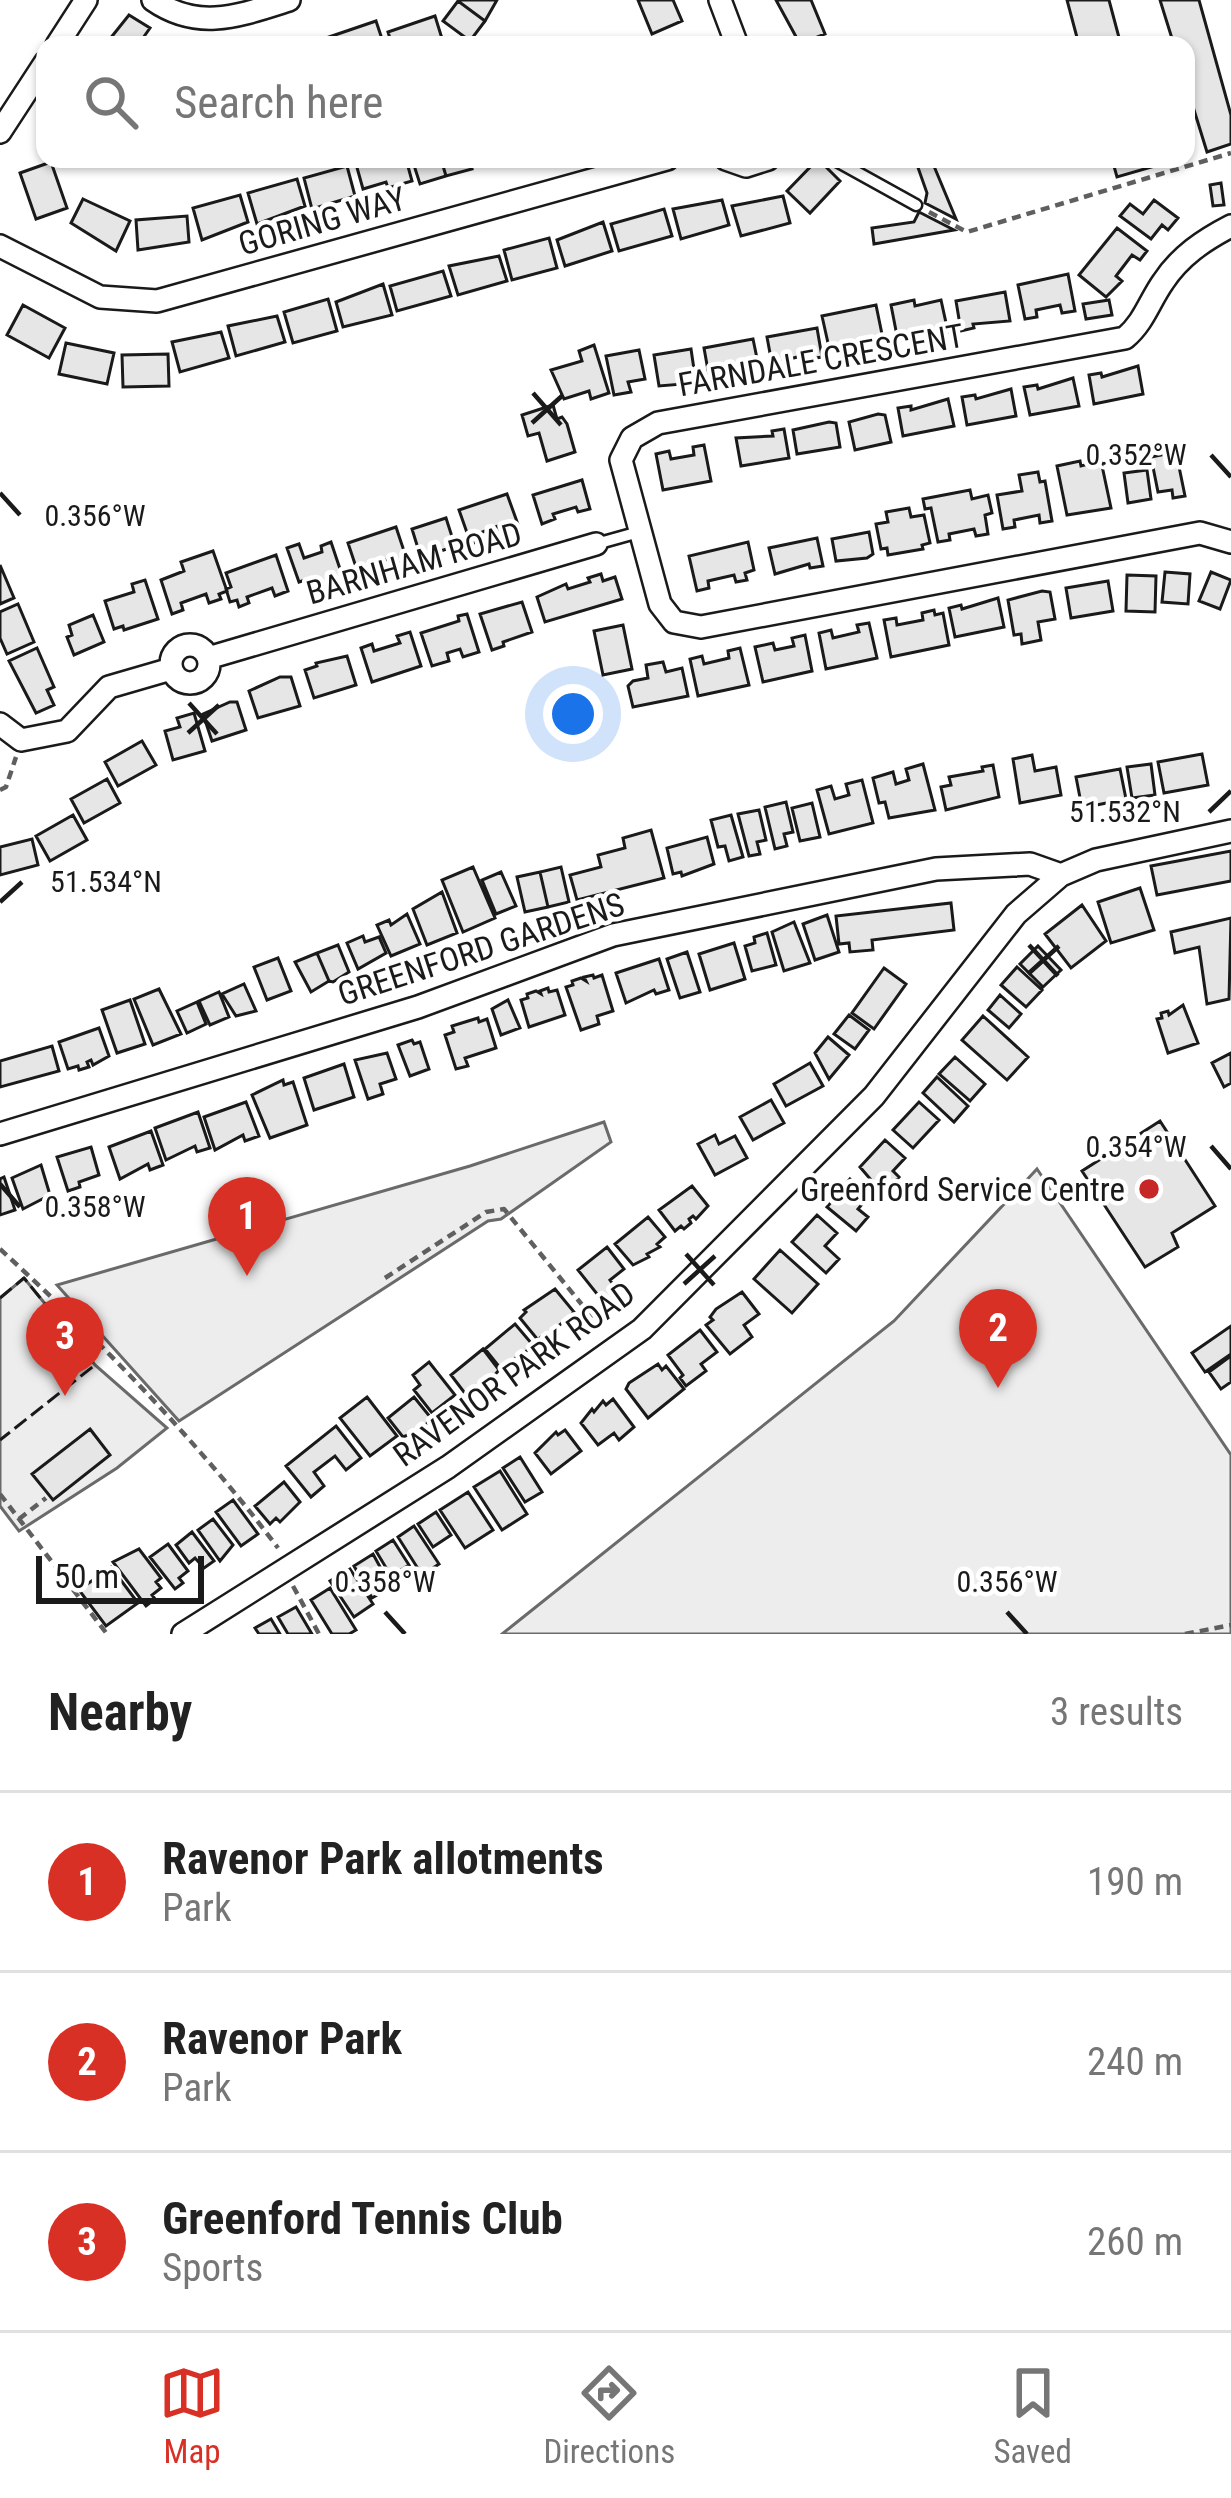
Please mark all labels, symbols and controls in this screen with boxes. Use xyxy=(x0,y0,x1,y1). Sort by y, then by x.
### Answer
search box xyxy=(36,36,1195,168)
icon: search xyxy=(78,69,144,135)
text: Search here xyxy=(174,76,383,129)
street label: GORING WAY xyxy=(234,179,410,263)
street label: FARNDALE CRESCENT xyxy=(675,316,967,404)
text: 0.352°W xyxy=(1085,437,1187,472)
text: 0.356°W xyxy=(44,498,146,533)
street label: BARNHAM ROAD xyxy=(302,514,526,612)
your location xyxy=(543,684,603,744)
text: 51.532°N xyxy=(1069,794,1181,829)
text: 51.534°N xyxy=(50,864,162,899)
street label: GREENFORD GARDENS xyxy=(333,884,629,1014)
text: 0.354°W xyxy=(1085,1129,1187,1164)
place label: Greenford Service Centre xyxy=(800,1170,1125,1209)
marker: Greenford Service Centre xyxy=(1136,1176,1162,1202)
pin: 1 xyxy=(208,1177,286,1276)
text: 0.358°W xyxy=(44,1189,146,1224)
street label: RAVENOR PARK ROAD xyxy=(386,1273,642,1475)
pin: 2 xyxy=(959,1289,1037,1388)
pin: 3 xyxy=(26,1297,104,1396)
scale bar xyxy=(36,1550,204,1603)
text: 50 m xyxy=(54,1557,119,1596)
text: 0.358°W xyxy=(334,1564,436,1599)
text: 0.356°W xyxy=(956,1564,1058,1599)
text: Nearby xyxy=(48,1683,192,1742)
text: 3 results xyxy=(1050,1689,1183,1735)
text: Ravenor Park allotments xyxy=(162,1832,604,1885)
text: 1 xyxy=(77,1859,97,1905)
text: 190 m xyxy=(1087,1859,1183,1905)
text: Park xyxy=(162,1885,232,1931)
text: Ravenor Park xyxy=(162,2012,402,2065)
text: 2 xyxy=(77,2039,97,2085)
text: 240 m xyxy=(1087,2039,1183,2085)
text: Park xyxy=(162,2065,232,2111)
text: Greenford Tennis Club xyxy=(162,2192,563,2245)
text: 3 xyxy=(77,2219,97,2265)
text: 260 m xyxy=(1087,2219,1183,2265)
text: Sports xyxy=(162,2245,263,2291)
tab: Map xyxy=(159,2360,225,2471)
tab: Directions xyxy=(543,2360,675,2471)
tab: Saved xyxy=(993,2360,1072,2471)

